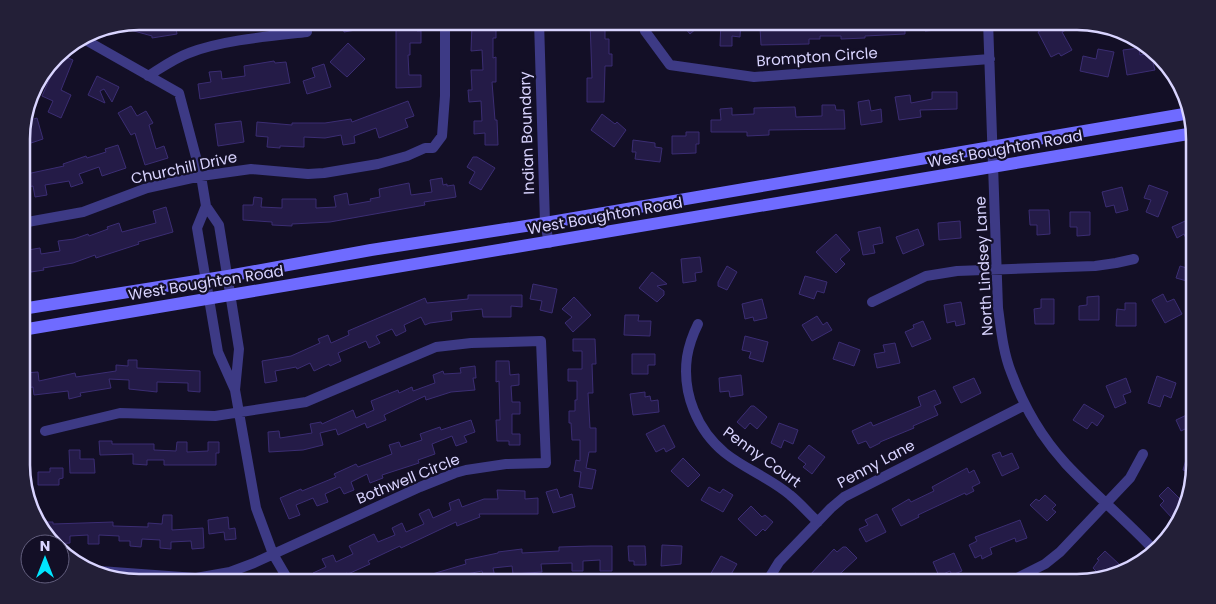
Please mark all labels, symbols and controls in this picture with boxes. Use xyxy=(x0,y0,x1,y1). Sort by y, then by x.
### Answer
street label: Brompton Circle xyxy=(756,42,878,71)
street label: Indian Boundary xyxy=(514,71,539,195)
street label: West Boughton Road xyxy=(926,125,1084,172)
street label: Churchill Drive xyxy=(129,146,239,189)
street label: West Boughton Road xyxy=(526,192,684,239)
street label: North Lindsey Lane xyxy=(969,196,998,336)
street label: West Boughton Road xyxy=(127,260,285,305)
street label: Penny Court xyxy=(719,421,805,492)
street label: Penny Lane xyxy=(833,434,918,493)
street label: Bothwell Circle xyxy=(353,448,463,509)
north arrow xyxy=(20,534,70,584)
text: N xyxy=(40,536,50,556)

